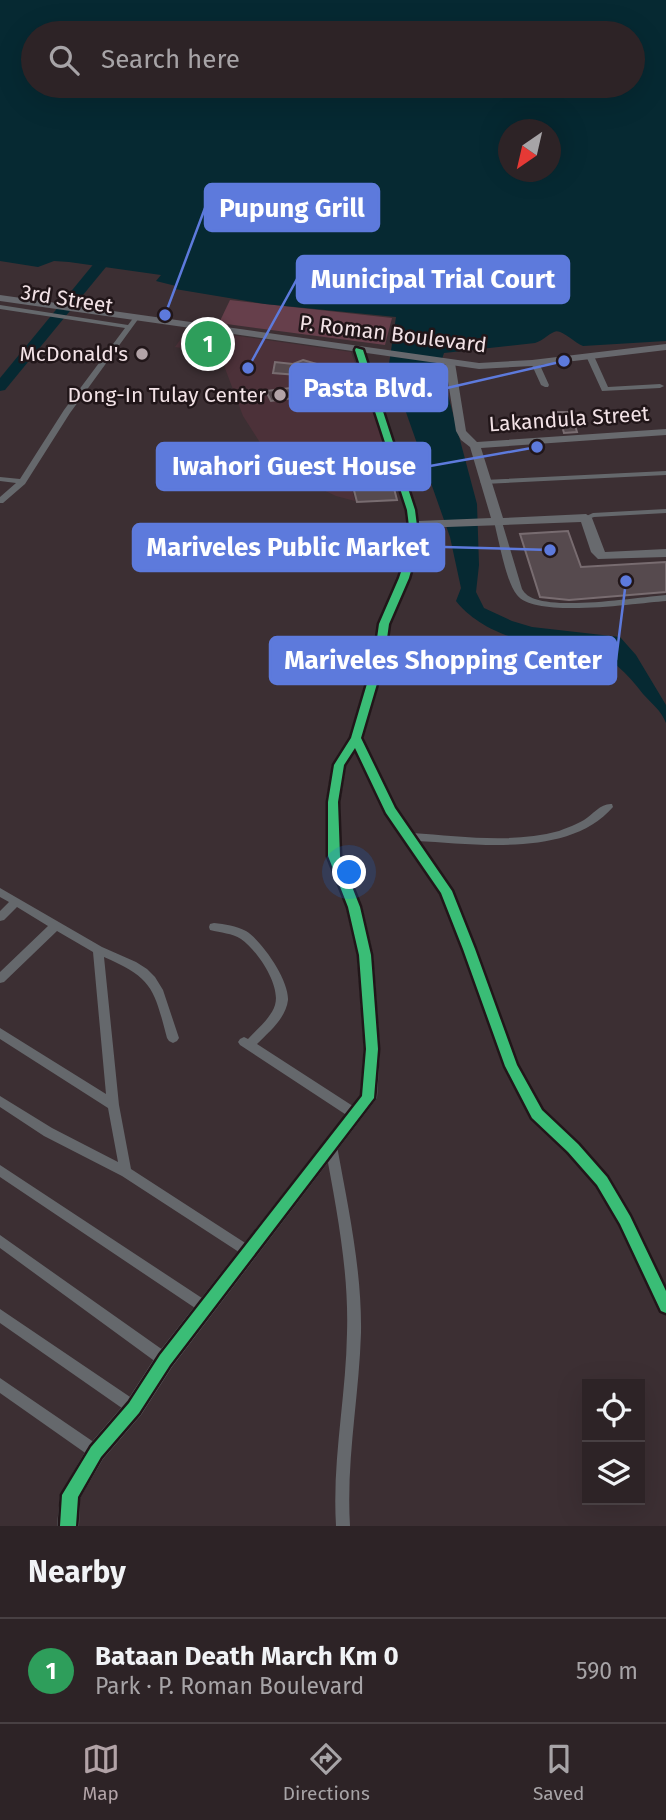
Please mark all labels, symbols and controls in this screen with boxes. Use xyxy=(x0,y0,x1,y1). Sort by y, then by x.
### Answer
search box xyxy=(21,21,645,98)
icon: search xyxy=(45,41,83,79)
text: Search here xyxy=(101,44,240,75)
north arrow xyxy=(498,119,561,182)
callout: Pupung Grill xyxy=(205,184,379,231)
text: Pupung Grill xyxy=(219,193,365,224)
callout: Municipal Trial Court xyxy=(297,256,569,303)
text: Municipal Trial Court xyxy=(311,264,556,295)
street label: 3rd Street xyxy=(19,279,115,319)
street label: P. Roman Boulevard xyxy=(298,310,488,358)
pin: 1 xyxy=(185,318,231,370)
place label: McDonald's xyxy=(20,341,128,367)
marker: McDonald's xyxy=(134,346,150,362)
callout: Pasta Blvd. xyxy=(290,364,447,411)
text: Pasta Blvd. xyxy=(303,373,433,404)
place label: Dong-In Tulay Center xyxy=(67,382,266,408)
marker: Dong-In Tulay Center xyxy=(272,387,288,403)
street label: Lakandula Street xyxy=(488,400,650,438)
callout: Iwahori Guest House xyxy=(157,443,430,490)
text: Iwahori Guest House xyxy=(172,451,416,482)
callout: Mariveles Public Market xyxy=(133,524,444,571)
text: Mariveles Public Market xyxy=(146,532,431,563)
callout: Mariveles Shopping Center xyxy=(270,637,616,684)
text: Mariveles Shopping Center xyxy=(284,645,602,676)
your location xyxy=(332,855,366,889)
map controls xyxy=(582,1379,645,1505)
button: locate xyxy=(582,1379,645,1442)
button: layers xyxy=(582,1442,645,1505)
text: Nearby xyxy=(28,1554,126,1590)
text: Bataan Death March Km 0 xyxy=(95,1641,399,1672)
text: 1 xyxy=(46,1657,56,1685)
text: 590 m xyxy=(576,1657,638,1685)
text: Park · P. Roman Boulevard xyxy=(95,1672,364,1700)
tab: Map xyxy=(82,1740,120,1805)
tab: Directions xyxy=(283,1740,370,1805)
tab: Saved xyxy=(533,1740,584,1805)

